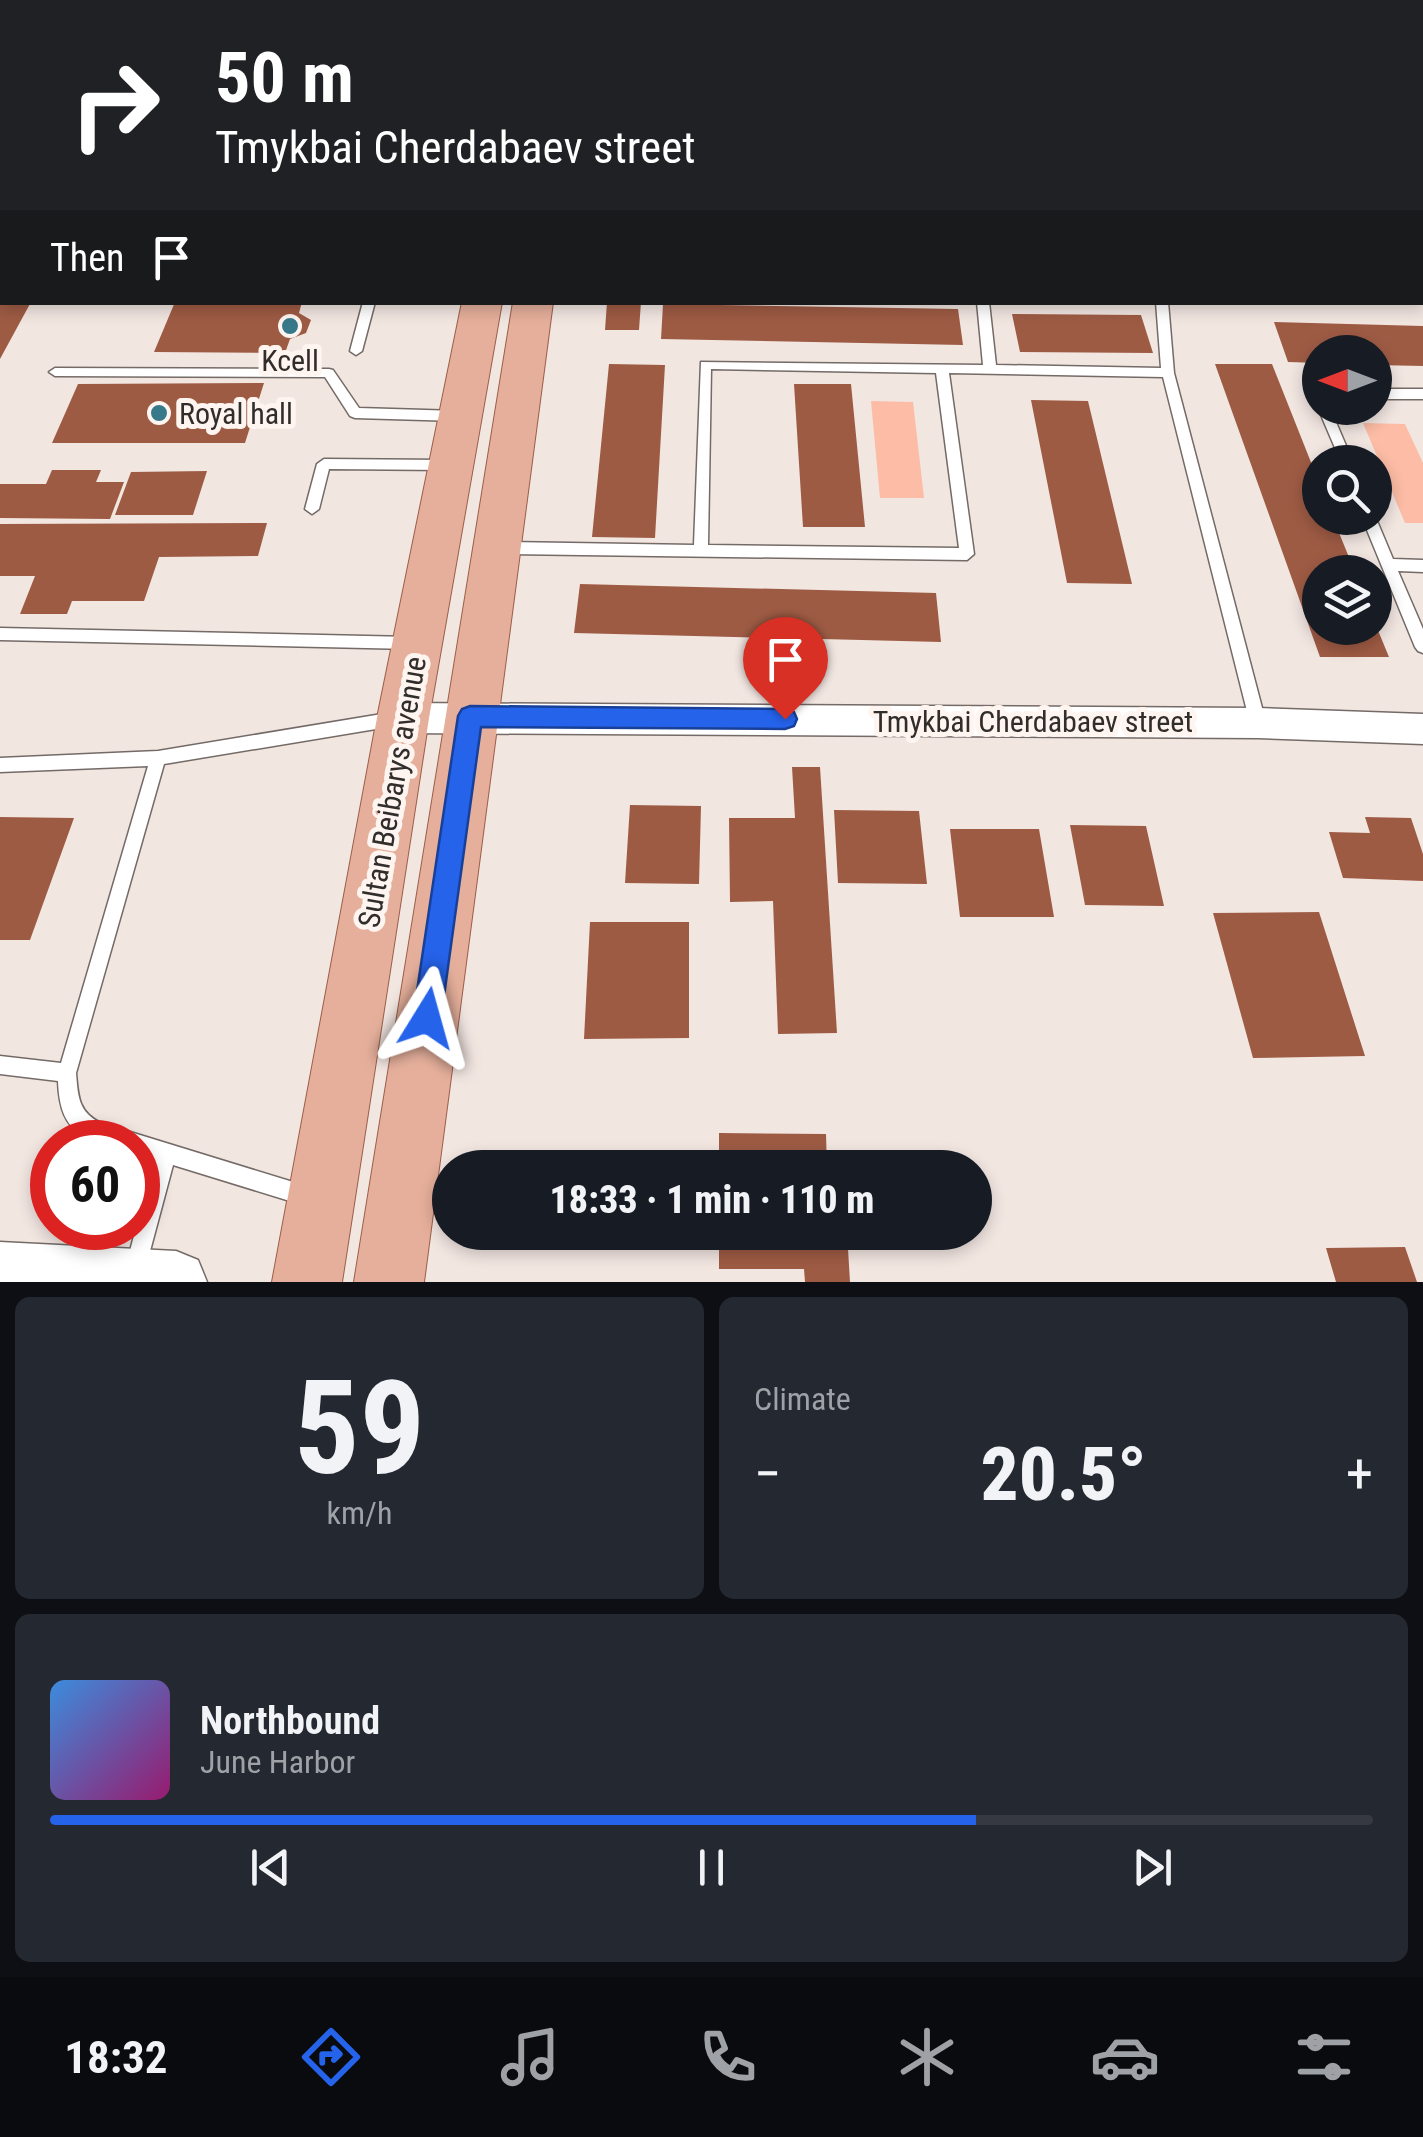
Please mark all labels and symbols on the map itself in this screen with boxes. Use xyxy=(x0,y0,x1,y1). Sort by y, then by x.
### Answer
marker: Kcell xyxy=(279,315,301,337)
north arrow xyxy=(1302,335,1392,425)
place label: Kcell xyxy=(261,343,319,378)
place label: Royal hall xyxy=(179,396,293,431)
marker: Royal hall xyxy=(148,402,170,424)
pin xyxy=(743,617,828,720)
street label: Sultan Beibarys avenue xyxy=(351,654,433,930)
street label: Tmykbai Cherdabaev street xyxy=(873,704,1193,739)
position arrow xyxy=(375,966,479,1070)
speed limit sign: 60 xyxy=(30,1120,160,1250)

